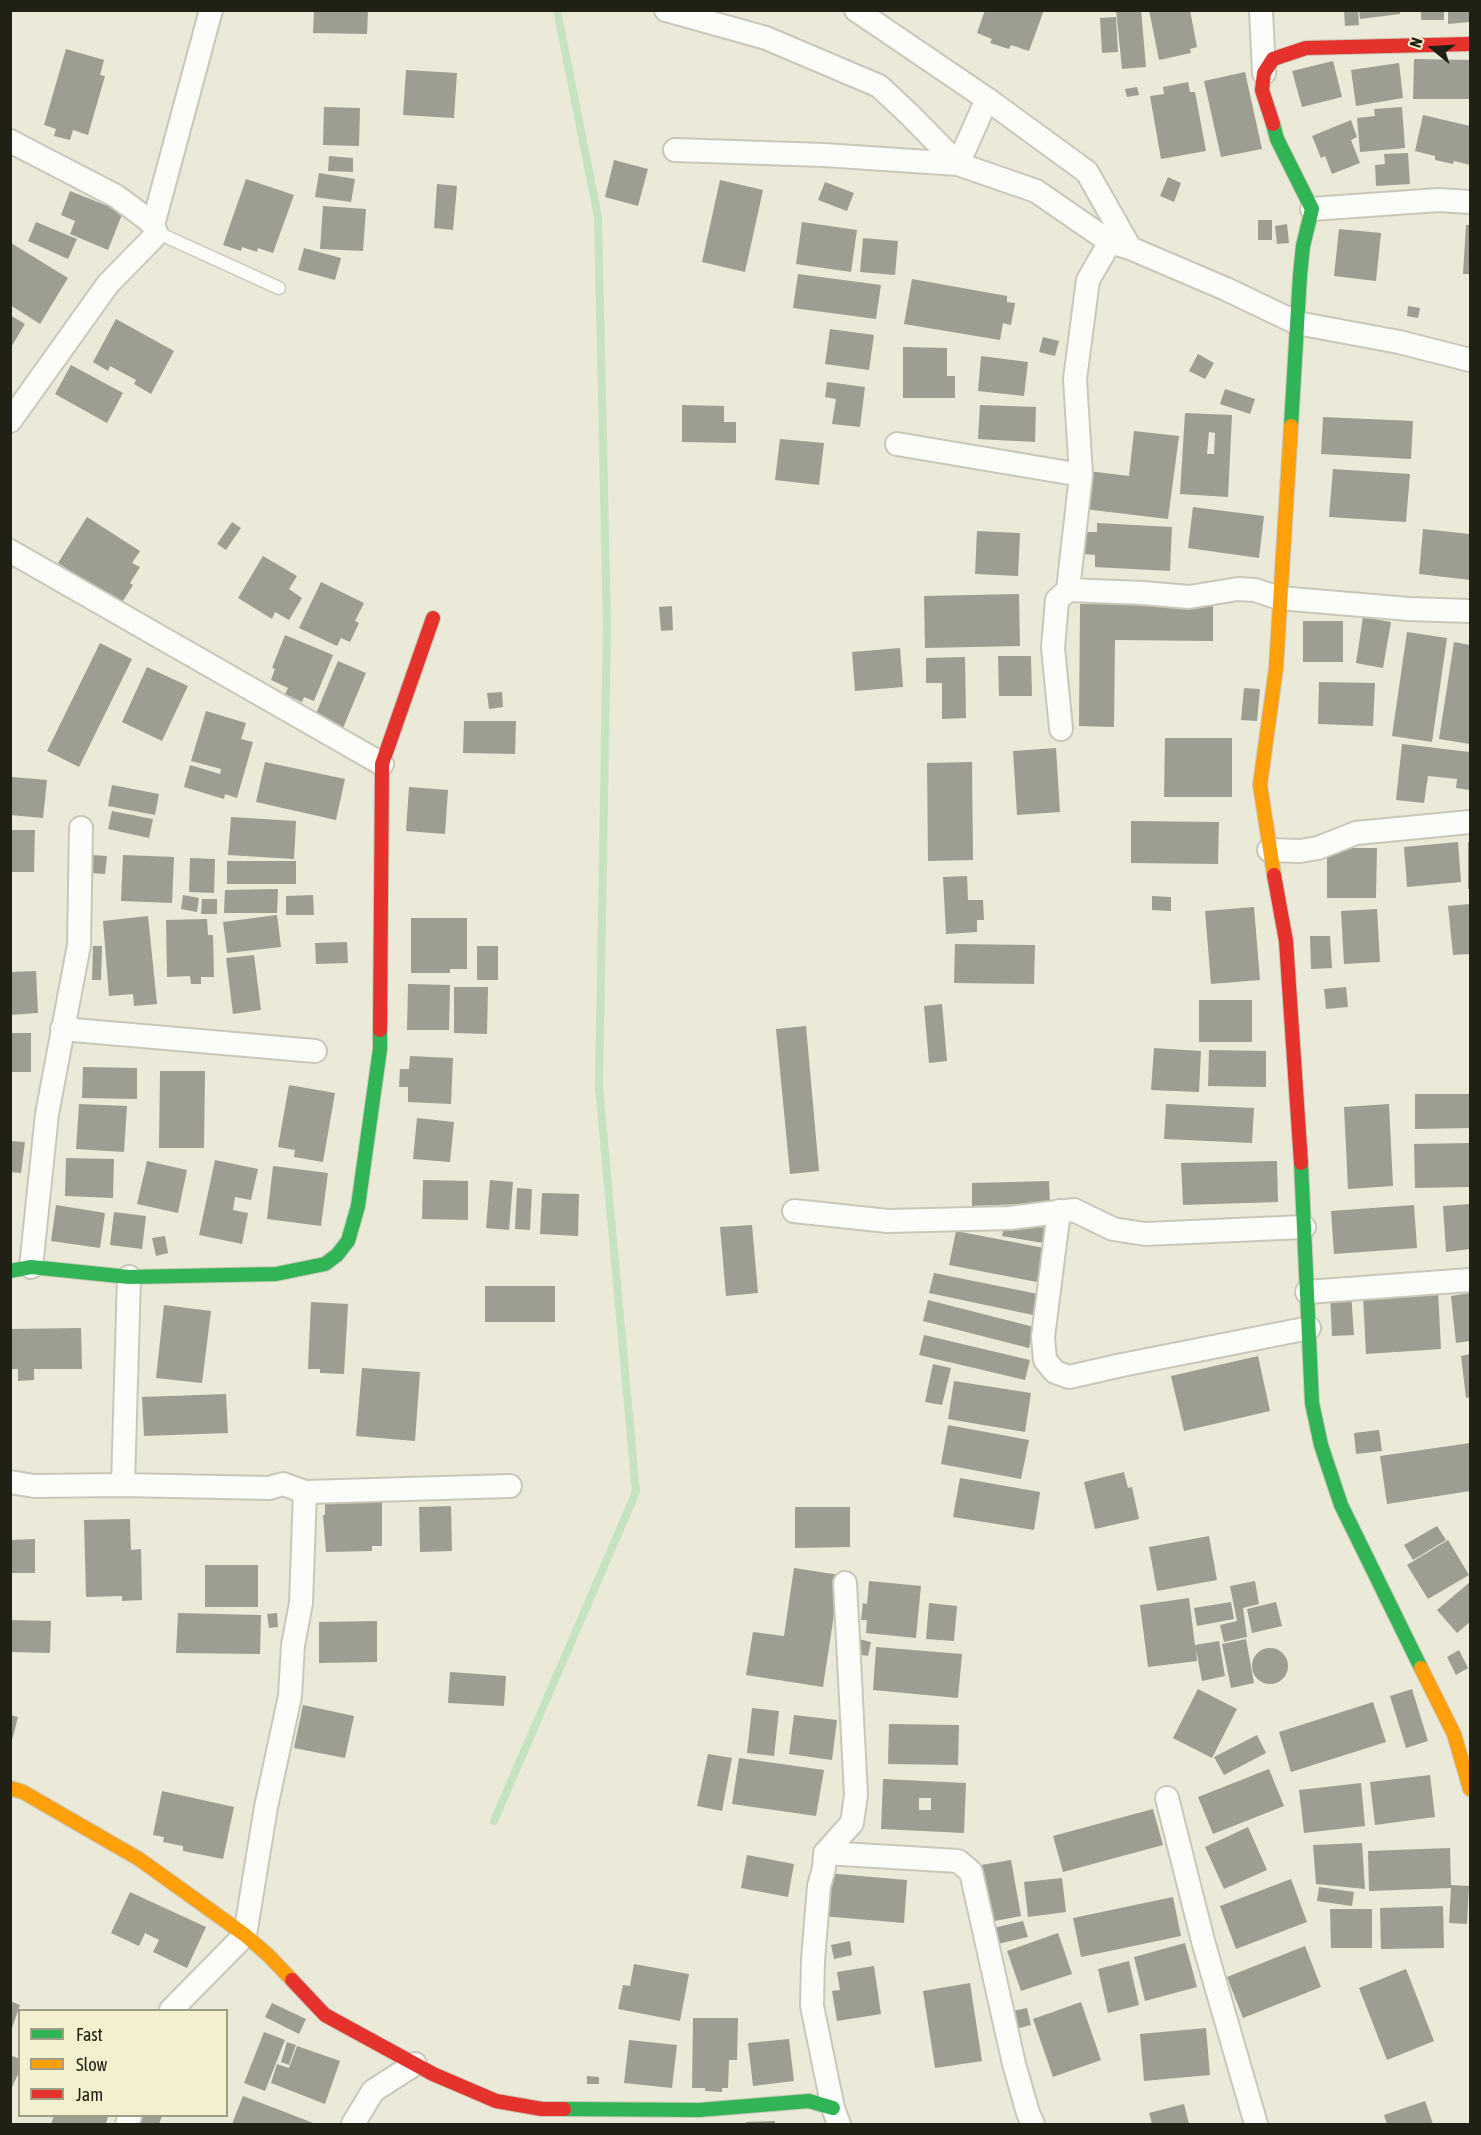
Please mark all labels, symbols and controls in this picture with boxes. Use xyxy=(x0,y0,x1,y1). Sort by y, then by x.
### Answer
north arrow xyxy=(1403,18,1463,78)
text: N xyxy=(1406,35,1426,50)
legend xyxy=(18,2009,228,2117)
text: Fast xyxy=(76,2024,103,2045)
text: Slow xyxy=(76,2054,107,2075)
text: Jam xyxy=(76,2084,103,2105)

